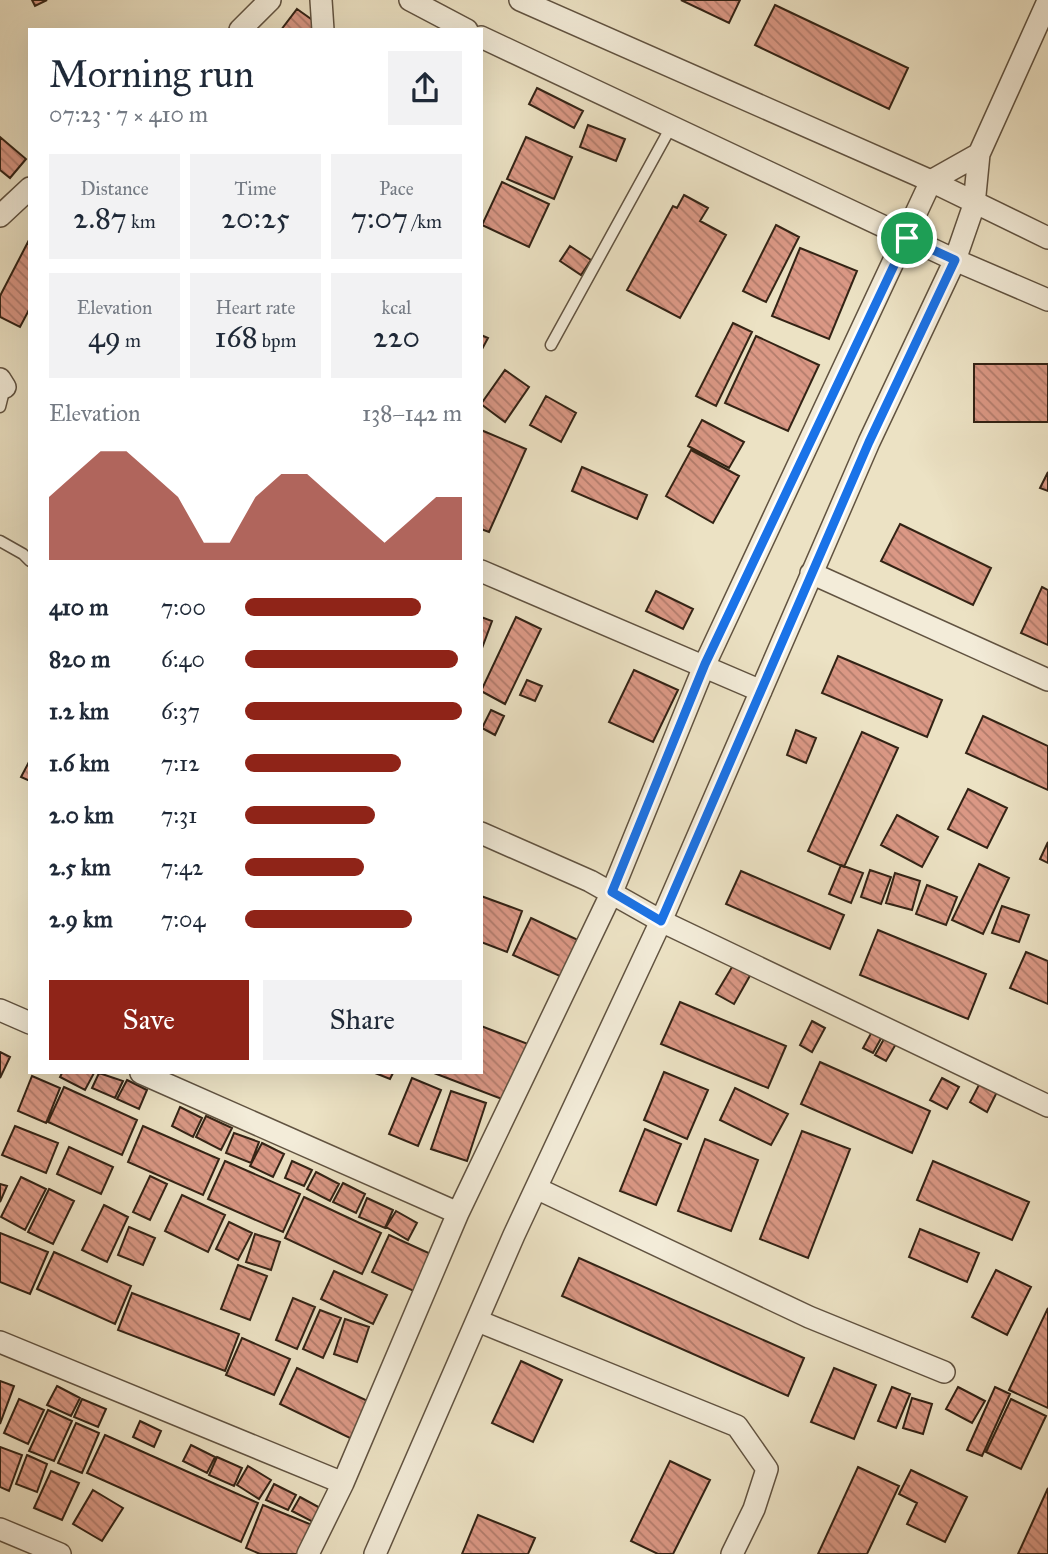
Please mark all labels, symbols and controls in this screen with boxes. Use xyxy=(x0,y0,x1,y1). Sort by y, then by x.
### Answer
text: Morning run xyxy=(49,51,254,97)
button: share xyxy=(388,51,462,125)
text: 07:23 · 7 × 410 m xyxy=(49,100,208,128)
text: Distance xyxy=(80,177,149,200)
text: Time xyxy=(234,177,277,200)
text: Pace xyxy=(379,177,414,200)
text: 2.87 xyxy=(73,200,127,236)
text: 20:25 xyxy=(221,200,290,236)
text: 7:07 xyxy=(351,200,408,236)
pin xyxy=(877,208,937,268)
text: km xyxy=(127,210,156,233)
text: /km xyxy=(408,210,442,233)
icon: arrive xyxy=(888,219,926,257)
text: Elevation xyxy=(77,296,152,319)
text: Heart rate xyxy=(216,296,295,319)
text: kcal xyxy=(382,296,411,319)
text: 49 xyxy=(88,319,121,355)
text: 168 xyxy=(215,319,258,355)
text: 220 xyxy=(373,319,420,355)
text: m xyxy=(121,329,141,352)
text: bpm xyxy=(258,329,296,352)
text: Elevation xyxy=(49,399,140,427)
text: 138–142 m xyxy=(362,399,462,427)
text: 410 m xyxy=(49,593,108,621)
text: 7:00 xyxy=(161,593,206,621)
text: 820 m xyxy=(49,645,110,673)
text: 6:40 xyxy=(161,645,205,673)
text: 1.2 km xyxy=(49,697,109,725)
text: 6:37 xyxy=(161,697,200,725)
text: 1.6 km xyxy=(49,749,110,777)
text: 7:12 xyxy=(161,749,200,777)
text: 2.0 km xyxy=(49,801,114,829)
text: 7:31 xyxy=(161,801,197,829)
text: 2.5 km xyxy=(49,853,111,881)
text: 7:42 xyxy=(161,853,203,881)
text: 2.9 km xyxy=(49,905,113,933)
text: 7:04 xyxy=(161,905,205,933)
button: Save xyxy=(49,980,249,1060)
button: Share xyxy=(263,980,462,1060)

